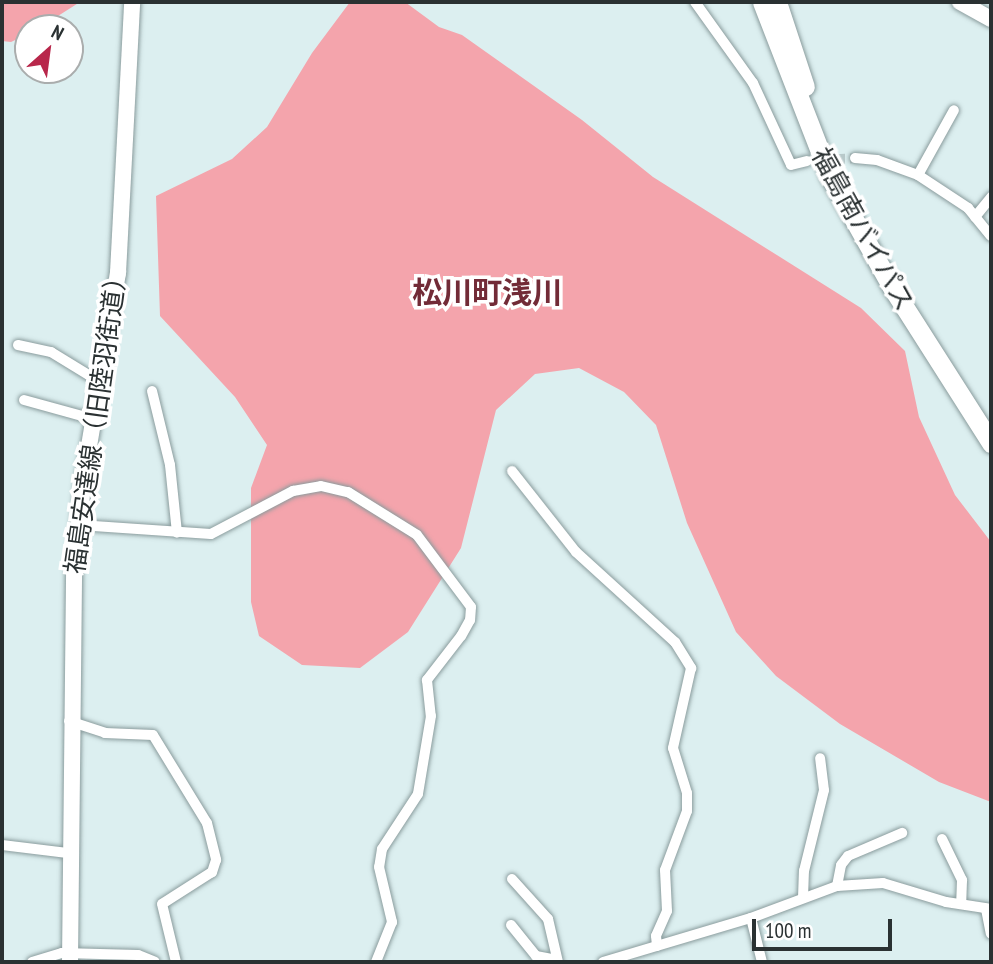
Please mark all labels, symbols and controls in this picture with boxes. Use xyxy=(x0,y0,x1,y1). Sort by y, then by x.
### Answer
north arrow xyxy=(14,14,84,84)
text: N xyxy=(48,19,68,45)
street label: 福島南バイパス xyxy=(805,142,921,316)
street label: 福島安達線（旧陸羽街道） xyxy=(59,262,133,576)
district label: 松川町浅川 xyxy=(412,274,562,310)
scale bar xyxy=(755,904,895,948)
text: 100 m xyxy=(765,917,811,944)

